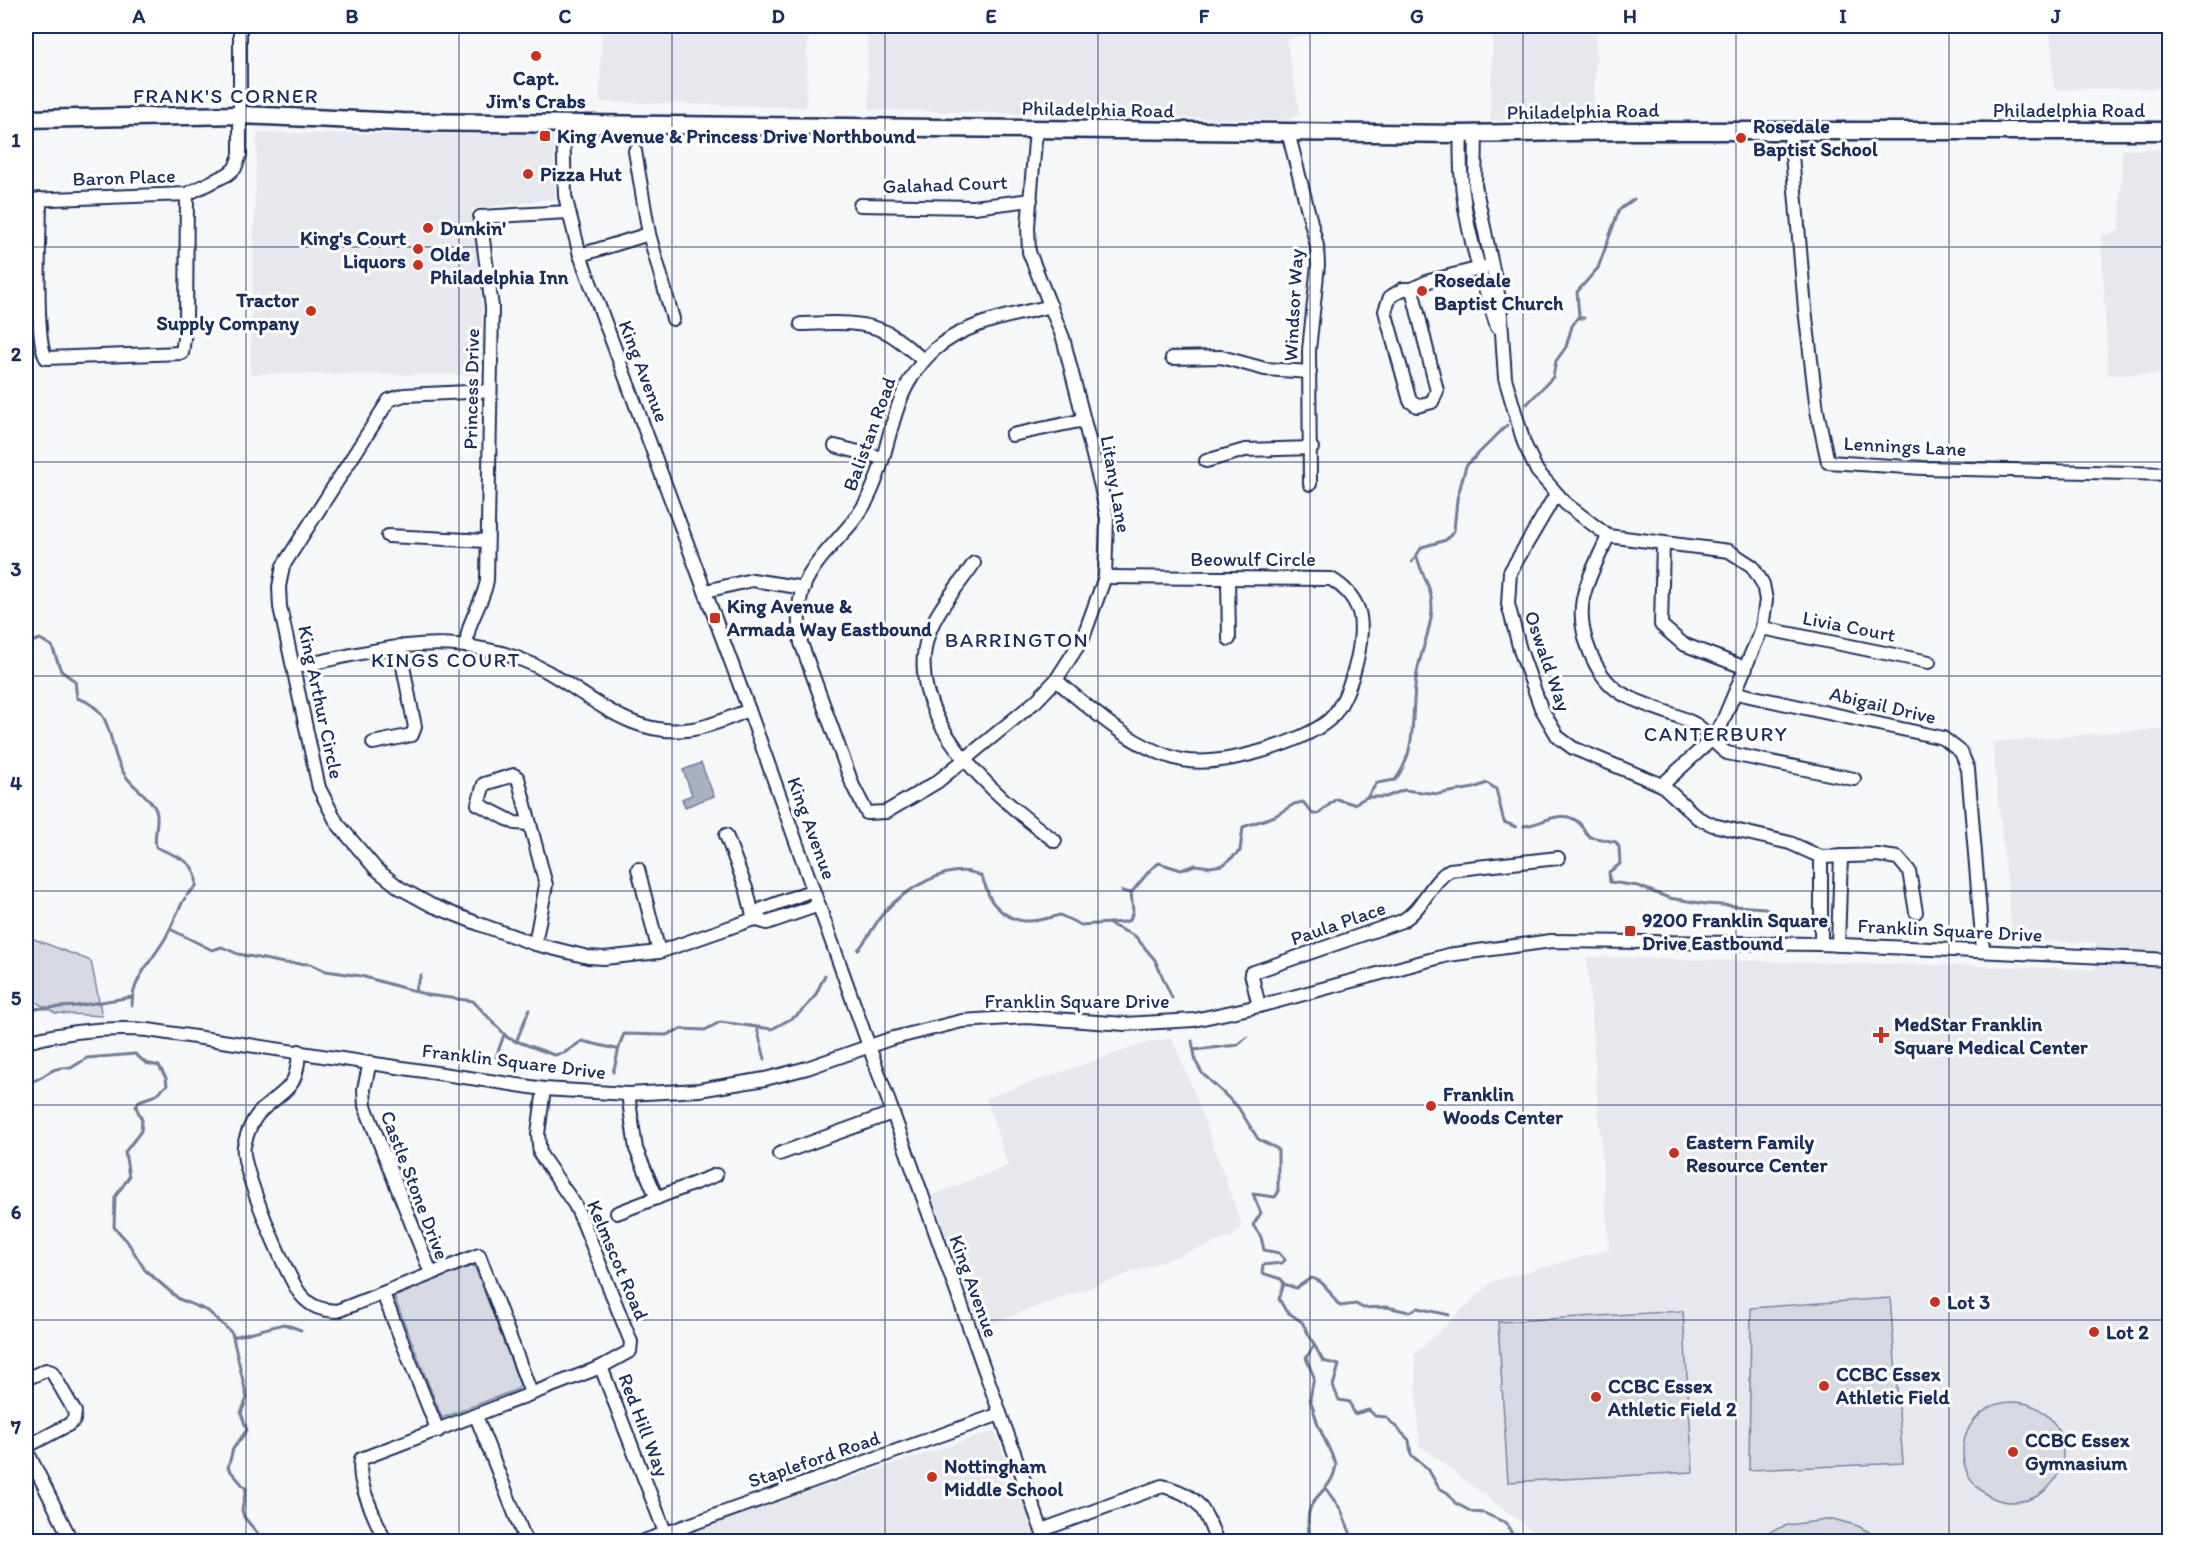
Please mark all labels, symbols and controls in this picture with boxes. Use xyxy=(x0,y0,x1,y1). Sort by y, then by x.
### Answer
text: A xyxy=(132,4,146,28)
text: B xyxy=(346,4,359,28)
text: C xyxy=(559,4,572,28)
text: D xyxy=(771,4,785,28)
text: E xyxy=(985,4,997,28)
text: F xyxy=(1199,4,1210,28)
text: G xyxy=(1410,4,1424,28)
text: H xyxy=(1623,4,1637,28)
text: I xyxy=(1839,4,1847,28)
text: J xyxy=(2050,4,2061,28)
marker: Capt. Jim's Crabs xyxy=(529,49,543,63)
place label: Capt. Jim's Crabs xyxy=(485,66,586,113)
district label: FRANK'S CORNER xyxy=(133,83,319,108)
street label: Philadelphia Road xyxy=(1021,96,1175,122)
street label: Philadelphia Road xyxy=(1506,98,1660,124)
street label: Philadelphia Road xyxy=(1993,98,2145,122)
place label: Rosedale Baptist School xyxy=(1753,114,1878,162)
place label: King Avenue & Princess Drive Northbound xyxy=(557,124,917,149)
text: 1 xyxy=(11,128,21,152)
marker: King Avenue & Princess Drive Northbound xyxy=(538,129,552,143)
marker: Rosedale Baptist School xyxy=(1734,131,1748,145)
place label: Pizza Hut xyxy=(540,162,622,186)
street label: Baron Place xyxy=(72,163,176,191)
marker: Pizza Hut xyxy=(521,167,535,181)
street label: Galahad Court xyxy=(882,170,1008,198)
place label: Dunkin' xyxy=(440,216,506,240)
marker: Dunkin' xyxy=(421,221,435,235)
place label: King's Court Liquors xyxy=(300,226,407,274)
marker: King's Court Liquors xyxy=(411,242,425,256)
place label: Olde Philadelphia Inn xyxy=(430,242,569,290)
street label: Windsor Way xyxy=(1278,247,1308,362)
marker: Olde Philadelphia Inn xyxy=(411,258,425,272)
place label: Rosedale Baptist Church xyxy=(1434,268,1564,316)
marker: Rosedale Baptist Church xyxy=(1415,284,1429,298)
place label: Tractor Supply Company xyxy=(156,288,300,336)
marker: Tractor Supply Company xyxy=(304,304,318,318)
street label: King Avenue xyxy=(614,317,674,425)
street label: Princess Drive xyxy=(458,328,484,450)
text: 2 xyxy=(11,342,22,366)
street label: Balistan Road xyxy=(837,373,901,494)
street label: Lennings Lane xyxy=(1843,431,1967,461)
street label: Litany Lane xyxy=(1096,433,1136,535)
street label: Beowulf Circle xyxy=(1190,547,1316,571)
text: 3 xyxy=(11,557,22,581)
place label: King Avenue & Armada Way Eastbound xyxy=(726,594,932,642)
street label: Livia Court xyxy=(1801,605,1898,647)
street label: Oswald Way xyxy=(1520,607,1577,715)
marker: King Avenue & Armada Way Eastbound xyxy=(708,611,722,625)
street label: King Arthur Circle xyxy=(293,623,349,781)
district label: BARRINGTON xyxy=(945,627,1089,652)
district label: KINGS COURT xyxy=(371,647,521,672)
street label: Abigail Drive xyxy=(1827,681,1939,729)
district label: CANTERBURY xyxy=(1644,721,1788,746)
text: 4 xyxy=(10,771,22,795)
street label: King Avenue xyxy=(782,773,842,883)
street label: Paula Place xyxy=(1287,896,1389,950)
place label: 9200 Franklin Square Drive Eastbound xyxy=(1642,908,1828,955)
street label: Franklin Square Drive xyxy=(1857,913,2043,947)
marker: 9200 Franklin Square Drive Eastbound xyxy=(1623,924,1637,938)
text: 5 xyxy=(11,986,22,1010)
street label: Franklin Square Drive xyxy=(985,989,1169,1013)
place label: MedStar Franklin Square Medical Center xyxy=(1894,1012,2088,1060)
marker: MedStar Franklin Square Medical Center xyxy=(1872,1026,1890,1044)
street label: Franklin Square Drive xyxy=(421,1038,607,1084)
place label: Franklin Woods Center xyxy=(1443,1082,1563,1129)
marker: Franklin Woods Center xyxy=(1424,1099,1438,1113)
street label: Castle Stone Drive xyxy=(376,1107,454,1263)
place label: Eastern Family Resource Center xyxy=(1686,1130,1828,1177)
marker: Eastern Family Resource Center xyxy=(1667,1146,1681,1160)
street label: Kelmscot Road xyxy=(582,1196,654,1324)
text: 6 xyxy=(11,1200,22,1224)
street label: King Avenue xyxy=(944,1231,1004,1341)
place label: Lot 3 xyxy=(1947,1290,1990,1314)
marker: Lot 3 xyxy=(1928,1295,1942,1309)
place label: Lot 2 xyxy=(2106,1320,2149,1344)
marker: Lot 2 xyxy=(2087,1325,2101,1339)
place label: CCBC Essex Athletic Field xyxy=(1835,1362,1951,1409)
street label: Red Hill Way xyxy=(613,1370,675,1481)
place label: CCBC Essex Athletic Field 2 xyxy=(1607,1374,1737,1421)
marker: CCBC Essex Athletic Field xyxy=(1817,1379,1831,1393)
marker: CCBC Essex Athletic Field 2 xyxy=(1589,1390,1603,1404)
text: 7 xyxy=(10,1415,21,1439)
street label: Stapleford Road xyxy=(745,1425,883,1493)
place label: CCBC Essex Gymnasium xyxy=(2025,1428,2131,1476)
marker: CCBC Essex Gymnasium xyxy=(2006,1445,2020,1459)
place label: Nottingham Middle School xyxy=(944,1454,1063,1501)
marker: Nottingham Middle School xyxy=(925,1470,939,1484)

